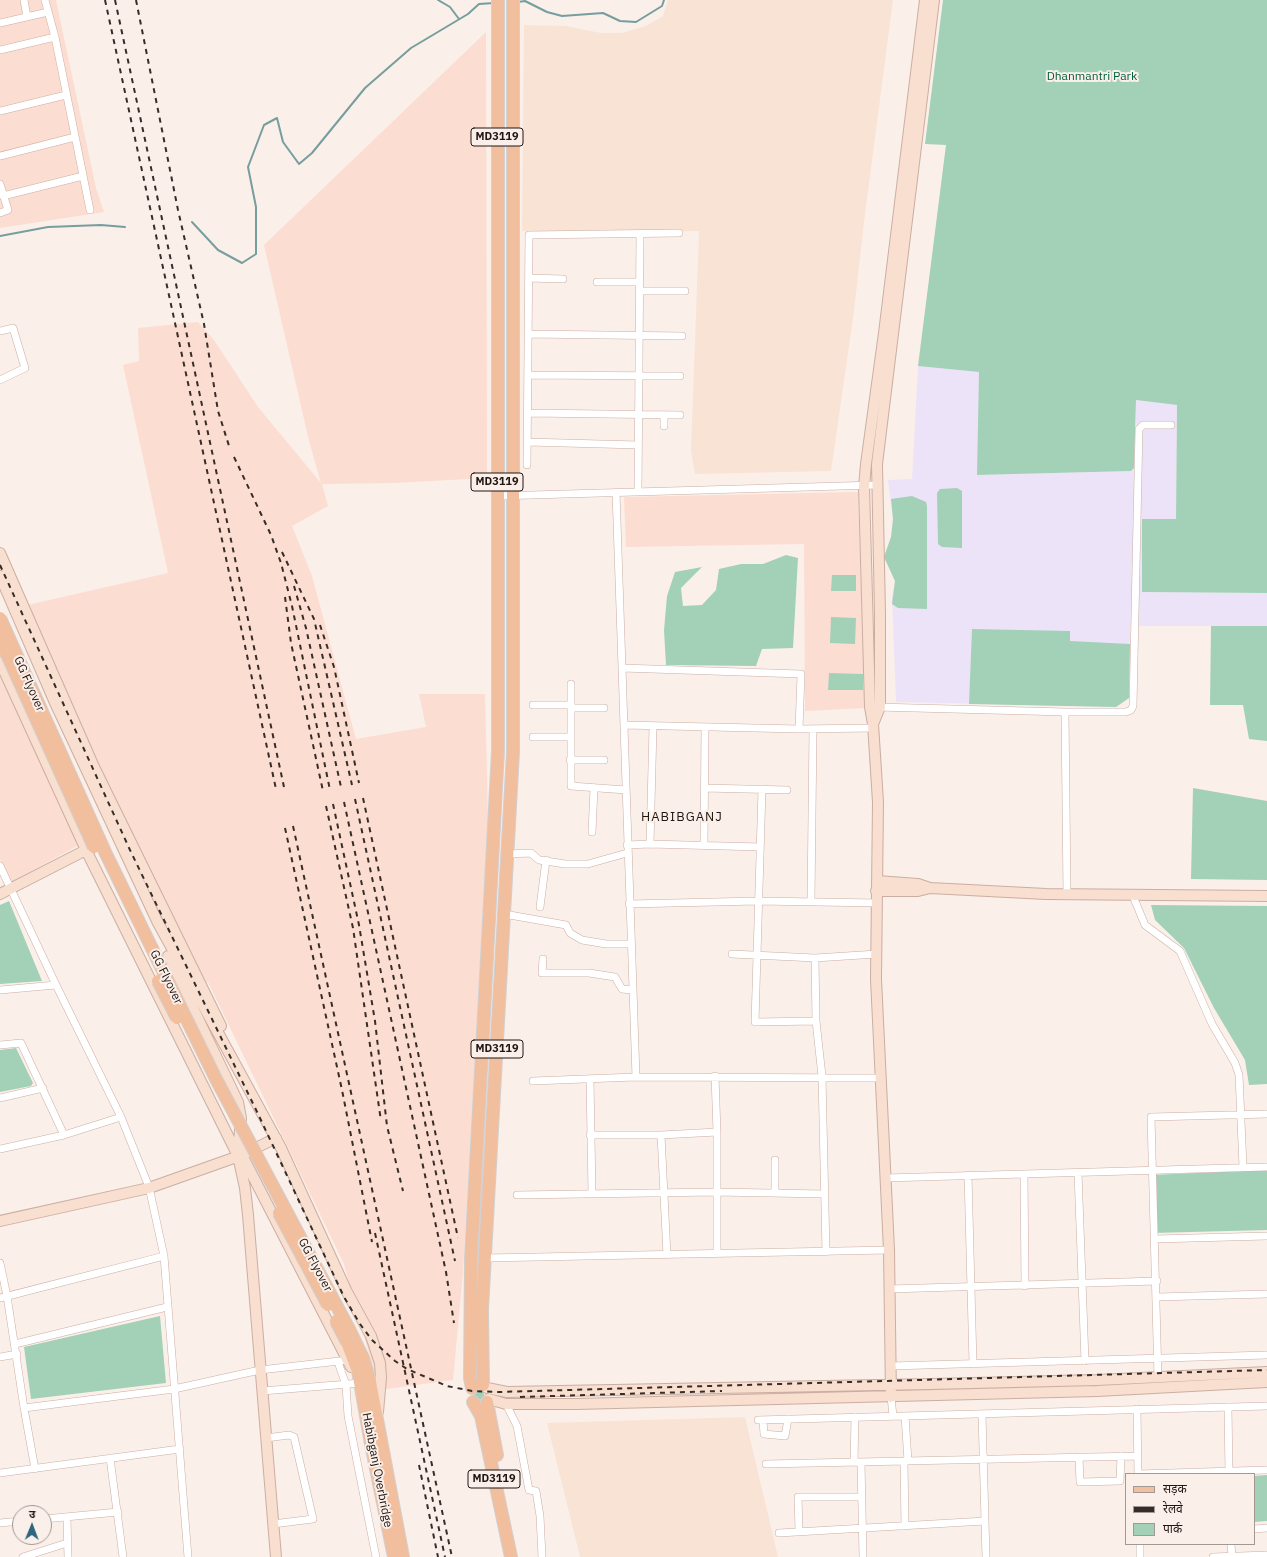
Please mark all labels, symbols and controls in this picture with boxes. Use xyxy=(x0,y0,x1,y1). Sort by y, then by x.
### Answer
park label: Dhanmantri Park xyxy=(1047,70,1137,84)
road number: MD3119 xyxy=(471,128,523,146)
road number: MD3119 xyxy=(471,473,523,491)
street label: GG Flyover xyxy=(10,654,48,714)
district label: HABIBGANJ xyxy=(641,809,723,825)
street label: GG Flyover xyxy=(147,947,185,1007)
road number: MD3119 xyxy=(471,1040,523,1058)
street label: GG Flyover xyxy=(295,1236,335,1294)
street label: Habibganj Overbridge xyxy=(359,1411,395,1529)
road number: MD3119 xyxy=(468,1470,520,1488)
legend xyxy=(1125,1473,1255,1545)
text: सड़क xyxy=(1163,1481,1187,1496)
text: रेलवे xyxy=(1163,1501,1183,1516)
north arrow xyxy=(12,1505,52,1545)
text: उ xyxy=(29,1507,36,1521)
text: पार्क xyxy=(1163,1521,1182,1536)

